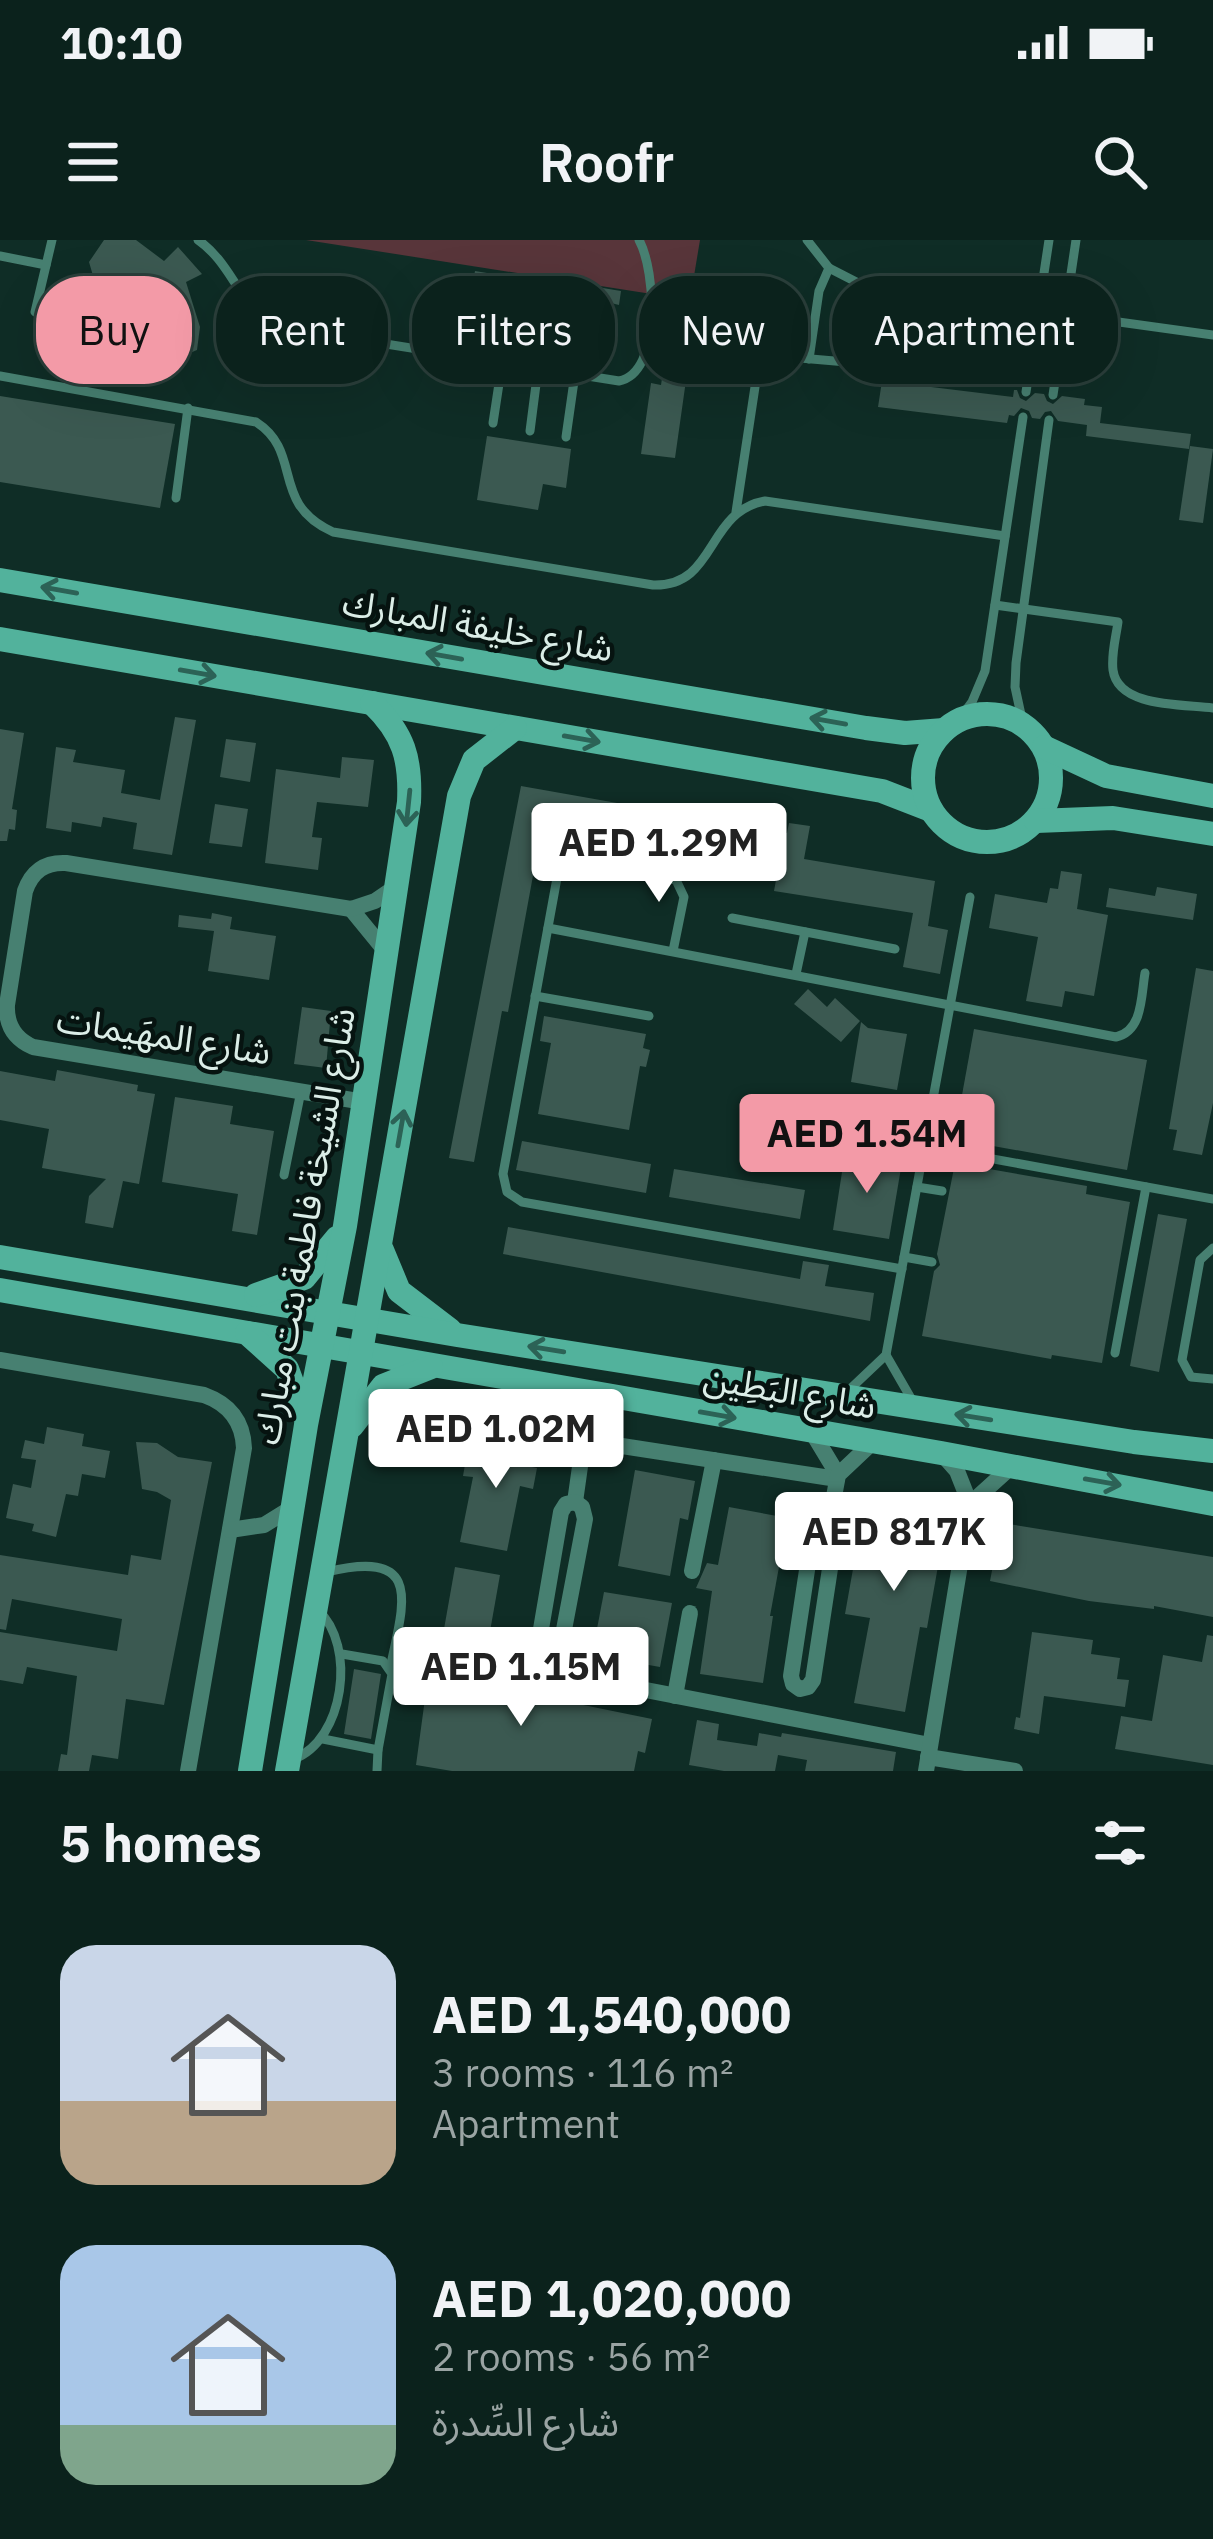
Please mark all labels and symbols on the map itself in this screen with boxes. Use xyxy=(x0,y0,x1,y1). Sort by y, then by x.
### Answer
one-way arrow xyxy=(40,577,79,600)
street label: شارع خليفة المبارك xyxy=(339,578,617,675)
one-way arrow xyxy=(425,643,464,666)
one-way arrow xyxy=(178,663,217,686)
one-way arrow xyxy=(809,709,848,732)
one-way arrow xyxy=(562,729,601,752)
one-way arrow xyxy=(396,788,419,827)
pin: AED 1.29M xyxy=(522,803,796,905)
street label: شارع المهَيمات xyxy=(53,994,274,1079)
street label: شارع الشيخة فاطمة بنت مبارك xyxy=(242,1004,369,1449)
pin: AED 1.54M xyxy=(730,1094,1004,1196)
one-way arrow xyxy=(390,1109,413,1148)
one-way arrow xyxy=(527,1336,566,1359)
street label: شارع البَطِين xyxy=(700,1352,880,1433)
pin: AED 1.02M xyxy=(359,1389,633,1491)
one-way arrow xyxy=(954,1404,993,1427)
one-way arrow xyxy=(698,1405,737,1427)
one-way arrow xyxy=(1082,1472,1121,1494)
pin: AED 817K xyxy=(770,1492,1018,1594)
pin: AED 1.15M xyxy=(384,1627,658,1729)

